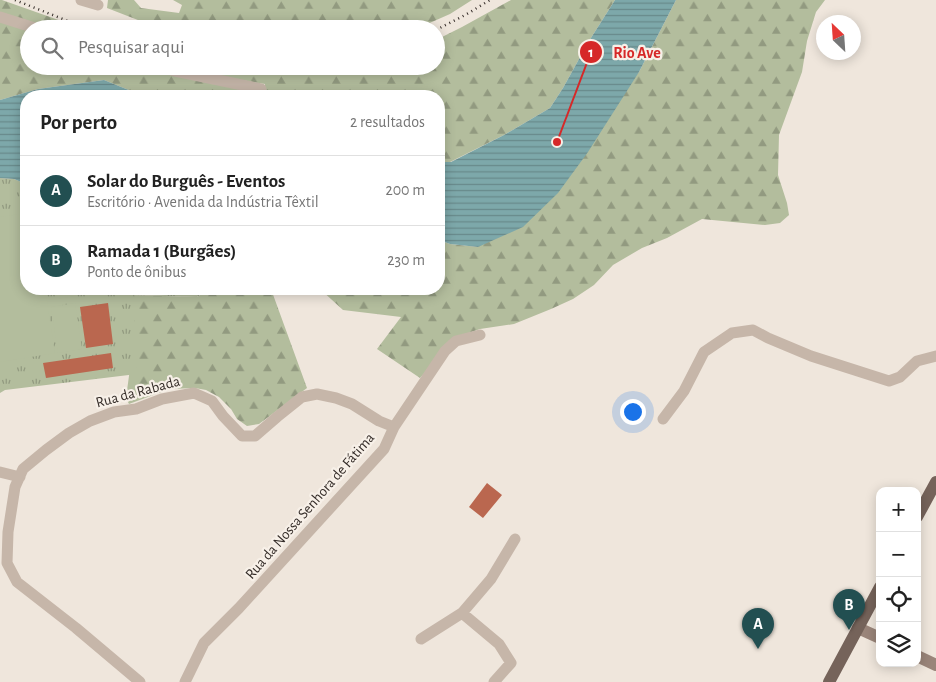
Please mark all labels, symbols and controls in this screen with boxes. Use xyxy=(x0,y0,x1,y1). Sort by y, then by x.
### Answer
north arrow xyxy=(816,15,861,60)
search box xyxy=(20,20,445,75)
icon: search xyxy=(38,34,66,62)
callout: Rio Ave xyxy=(578,37,671,68)
text: Pesquisar aqui xyxy=(78,38,184,57)
text: 1 xyxy=(588,45,594,60)
text: Rio Ave xyxy=(613,45,661,61)
text: Por perto xyxy=(40,112,117,133)
text: 2 resultados xyxy=(350,114,425,130)
text: Solar do Burguês - Eventos xyxy=(87,172,285,191)
text: A xyxy=(51,182,61,198)
text: 200 m xyxy=(385,182,425,198)
text: Escritório · Avenida da Indústria Têxtil xyxy=(87,194,319,210)
text: Ramada 1 (Burgães) xyxy=(87,242,237,261)
text: B xyxy=(51,252,61,268)
text: 230 m xyxy=(387,252,425,268)
text: Ponto de ônibus xyxy=(87,264,186,280)
street label: Rua da Rabada xyxy=(94,374,182,410)
your location xyxy=(620,399,646,425)
street label: Rua da Nossa Senhora de Fátima xyxy=(243,430,377,582)
map controls xyxy=(876,487,921,667)
button: + xyxy=(876,487,921,532)
button: − xyxy=(876,532,921,577)
button: locate xyxy=(876,577,921,622)
pin: B xyxy=(833,589,865,630)
pin: A xyxy=(742,608,774,649)
button: layers xyxy=(876,622,921,667)

